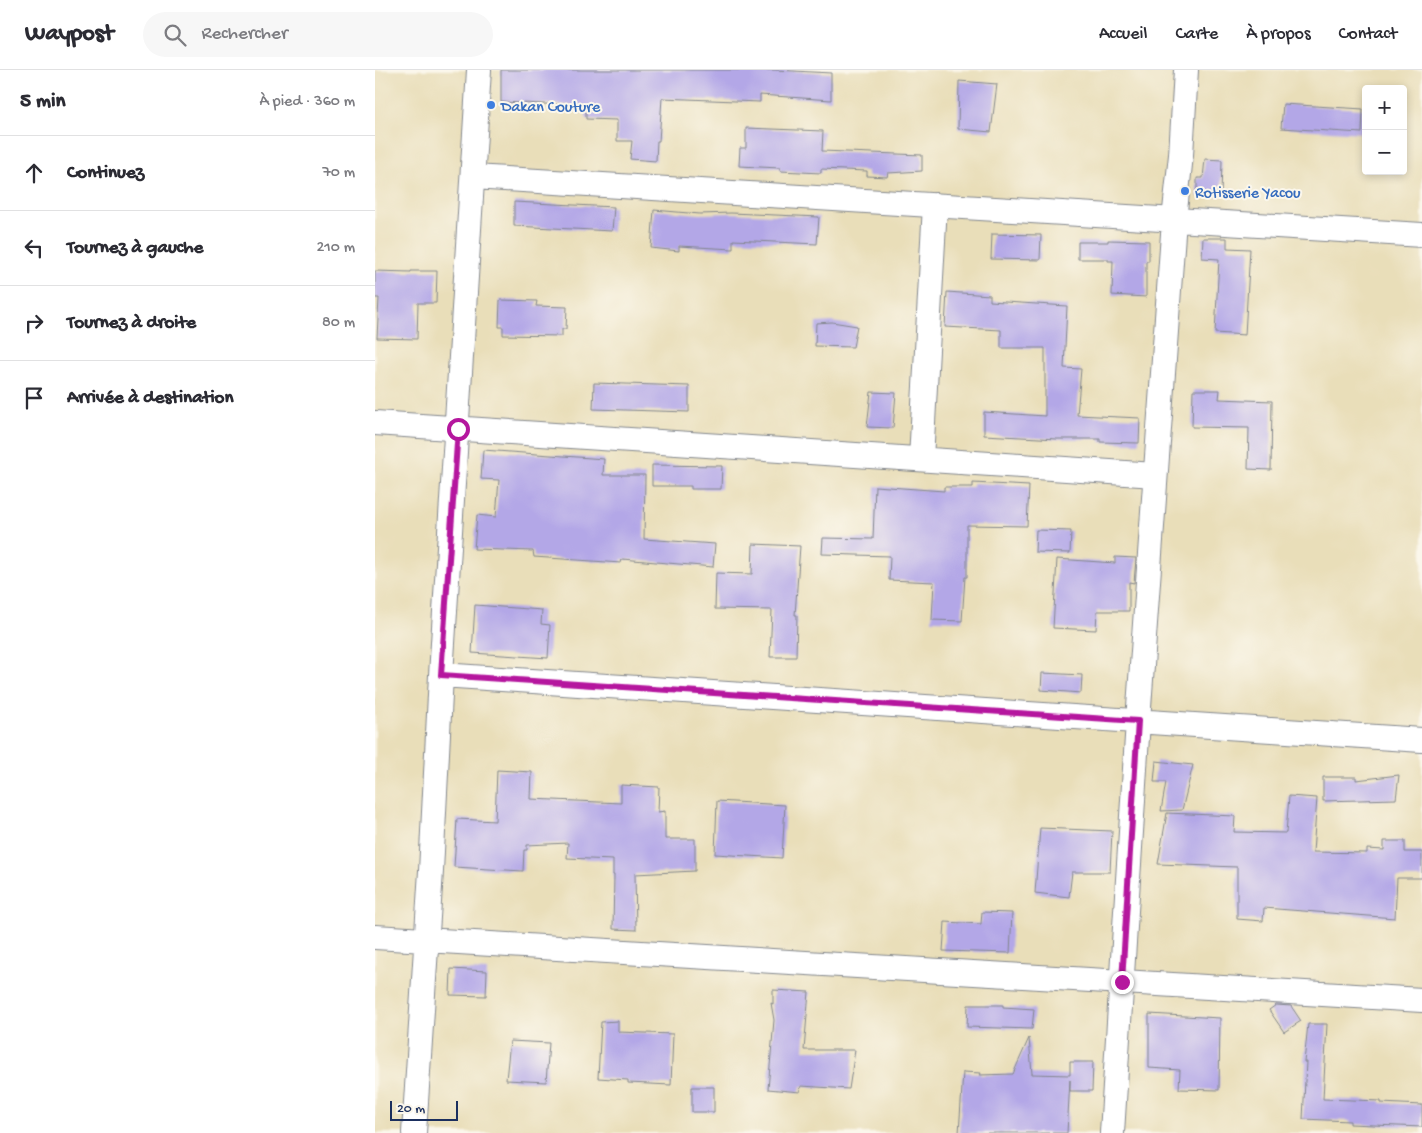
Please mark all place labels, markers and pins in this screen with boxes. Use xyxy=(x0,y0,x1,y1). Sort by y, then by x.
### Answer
marker: Dakan Couture xyxy=(485,99,497,111)
place label: Dakan Couture xyxy=(500,99,601,118)
marker: Rotisserie Yacou xyxy=(1179,185,1191,197)
place label: Rotisserie Yacou xyxy=(1195,185,1301,204)

